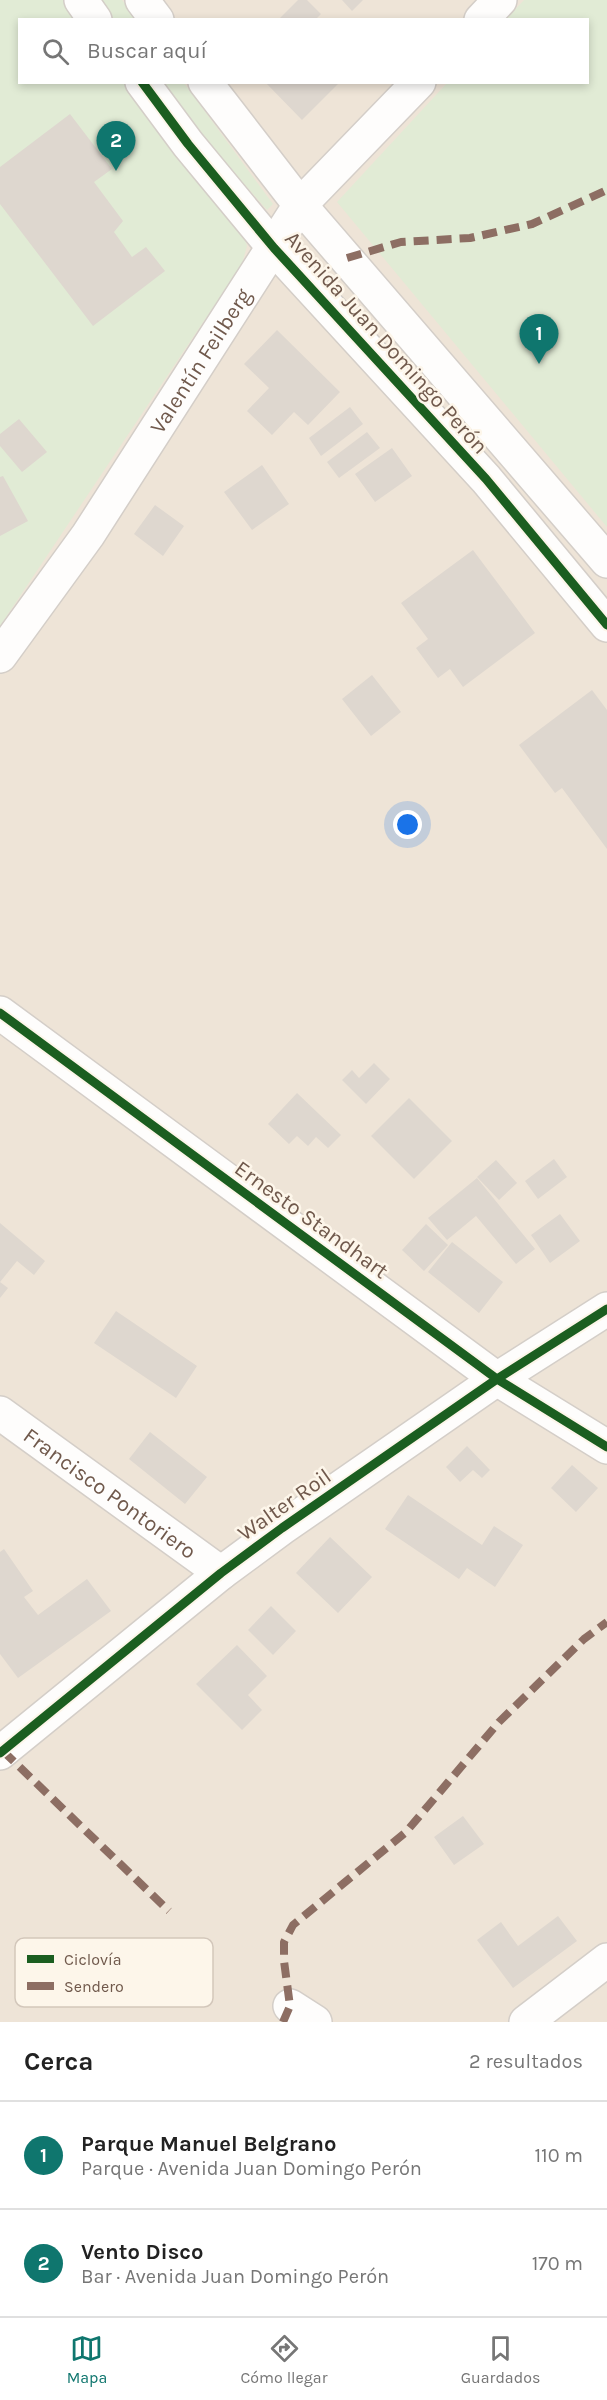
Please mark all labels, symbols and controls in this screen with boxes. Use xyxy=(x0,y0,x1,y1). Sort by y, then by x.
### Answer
search box xyxy=(18,18,589,84)
icon: search xyxy=(39,35,72,68)
text: Buscar aquí xyxy=(87,38,207,64)
pin: 2 xyxy=(96,122,136,171)
street label: Avenida Juan Domingo Perón xyxy=(279,226,493,459)
street label: Valentín Feilberg xyxy=(145,283,257,438)
pin: 1 xyxy=(520,314,558,364)
your location xyxy=(393,810,422,839)
street label: Ernesto Standhart xyxy=(230,1155,393,1284)
street label: Francisco Pontoriero xyxy=(18,1422,201,1565)
street label: Walter Roil xyxy=(233,1463,336,1546)
legend xyxy=(15,1938,213,2007)
text: Ciclovía xyxy=(64,1950,122,1969)
text: Sendero xyxy=(64,1977,124,1996)
text: Cerca xyxy=(24,2046,93,2077)
text: 2 resultados xyxy=(469,2050,583,2073)
text: Parque Manuel Belgrano xyxy=(81,2131,336,2157)
text: 1 xyxy=(40,2144,47,2167)
text: 110 m xyxy=(534,2144,583,2167)
text: Parque · Avenida Juan Domingo Perón xyxy=(81,2157,422,2180)
text: Vento Disco xyxy=(81,2239,203,2265)
text: 2 xyxy=(37,2252,50,2275)
text: 170 m xyxy=(532,2252,583,2275)
text: Bar · Avenida Juan Domingo Perón xyxy=(81,2265,389,2288)
tab: Mapa xyxy=(67,2332,107,2387)
tab: Cómo llegar xyxy=(241,2332,327,2387)
tab: Guardados xyxy=(461,2332,540,2387)

